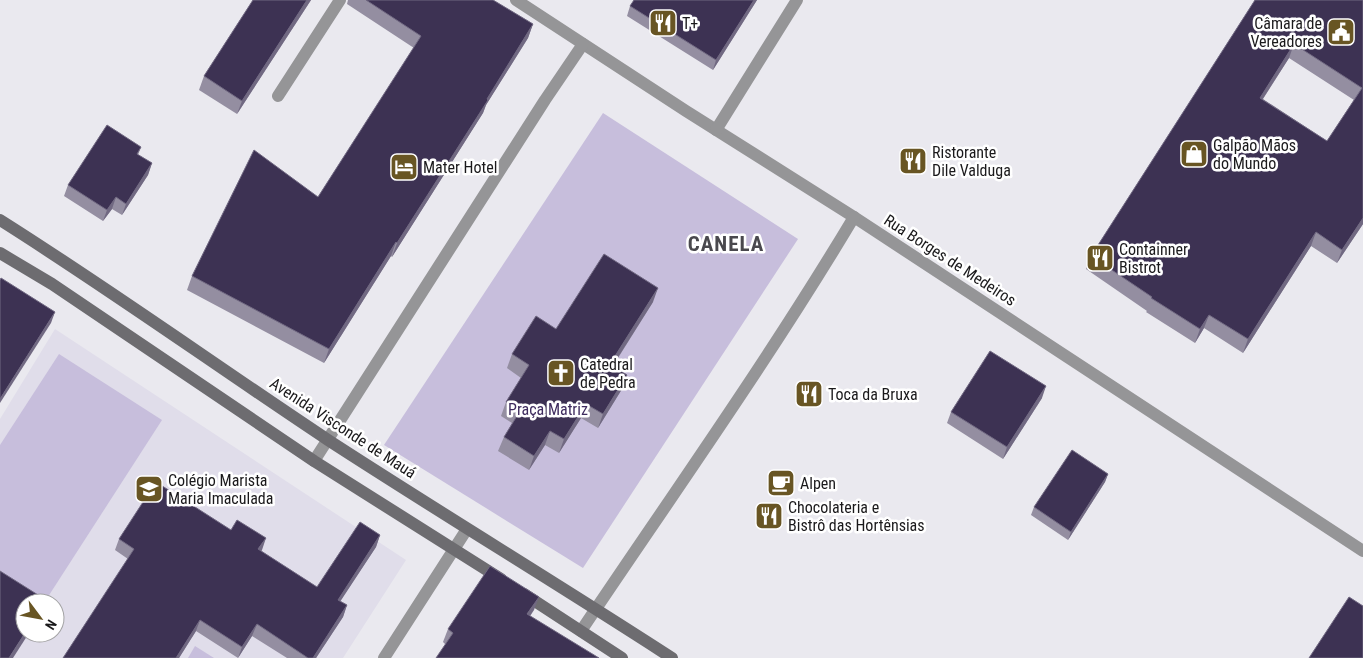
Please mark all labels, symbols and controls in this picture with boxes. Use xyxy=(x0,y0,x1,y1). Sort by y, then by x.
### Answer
restaurant icon: T+ xyxy=(648,8,678,38)
place label: T+ xyxy=(682,14,698,33)
place label: Câmara de Vereadores xyxy=(1250,14,1322,51)
public building icon: Câmara de Vereadores xyxy=(1326,17,1356,47)
place label: Galpão Mãos do Mundo xyxy=(1213,136,1296,173)
shop icon: Galpão Mãos do Mundo xyxy=(1179,139,1209,169)
place label: Ristorante Dile Valduga xyxy=(932,143,1011,180)
restaurant icon: Ristorante Dile Valduga xyxy=(898,146,928,176)
hotel icon: Mater Hotel xyxy=(389,152,419,182)
place label: Mater Hotel xyxy=(423,158,497,177)
street label: Rua Borges de Medeiros xyxy=(881,210,1019,310)
district label: CANELA xyxy=(688,232,764,256)
place label: Containner Bistrot xyxy=(1119,240,1188,277)
restaurant icon: Containner Bistrot xyxy=(1085,243,1115,273)
place label: Catedral de Pedra xyxy=(580,355,636,392)
church icon: Catedral de Pedra xyxy=(546,358,576,388)
street label: Avenida Visconde de Mauá xyxy=(266,374,420,482)
restaurant icon: Toca da Bruxa xyxy=(794,379,824,409)
place label: Toca da Bruxa xyxy=(828,385,918,404)
park label: Praça Matriz xyxy=(508,400,588,419)
cafe icon: Alpen xyxy=(766,468,796,498)
place label: Colégio Marista Maria Imaculada xyxy=(168,471,273,508)
school or university icon: Colégio Marista Maria Imaculada xyxy=(134,474,164,504)
place label: Alpen xyxy=(800,474,836,493)
place label: Chocolateria e Bistrô das Hortênsias xyxy=(788,498,925,535)
restaurant icon: Chocolateria e Bistrô das Hortênsias xyxy=(754,501,784,531)
north arrow xyxy=(15,593,65,643)
text: N xyxy=(42,617,60,633)

